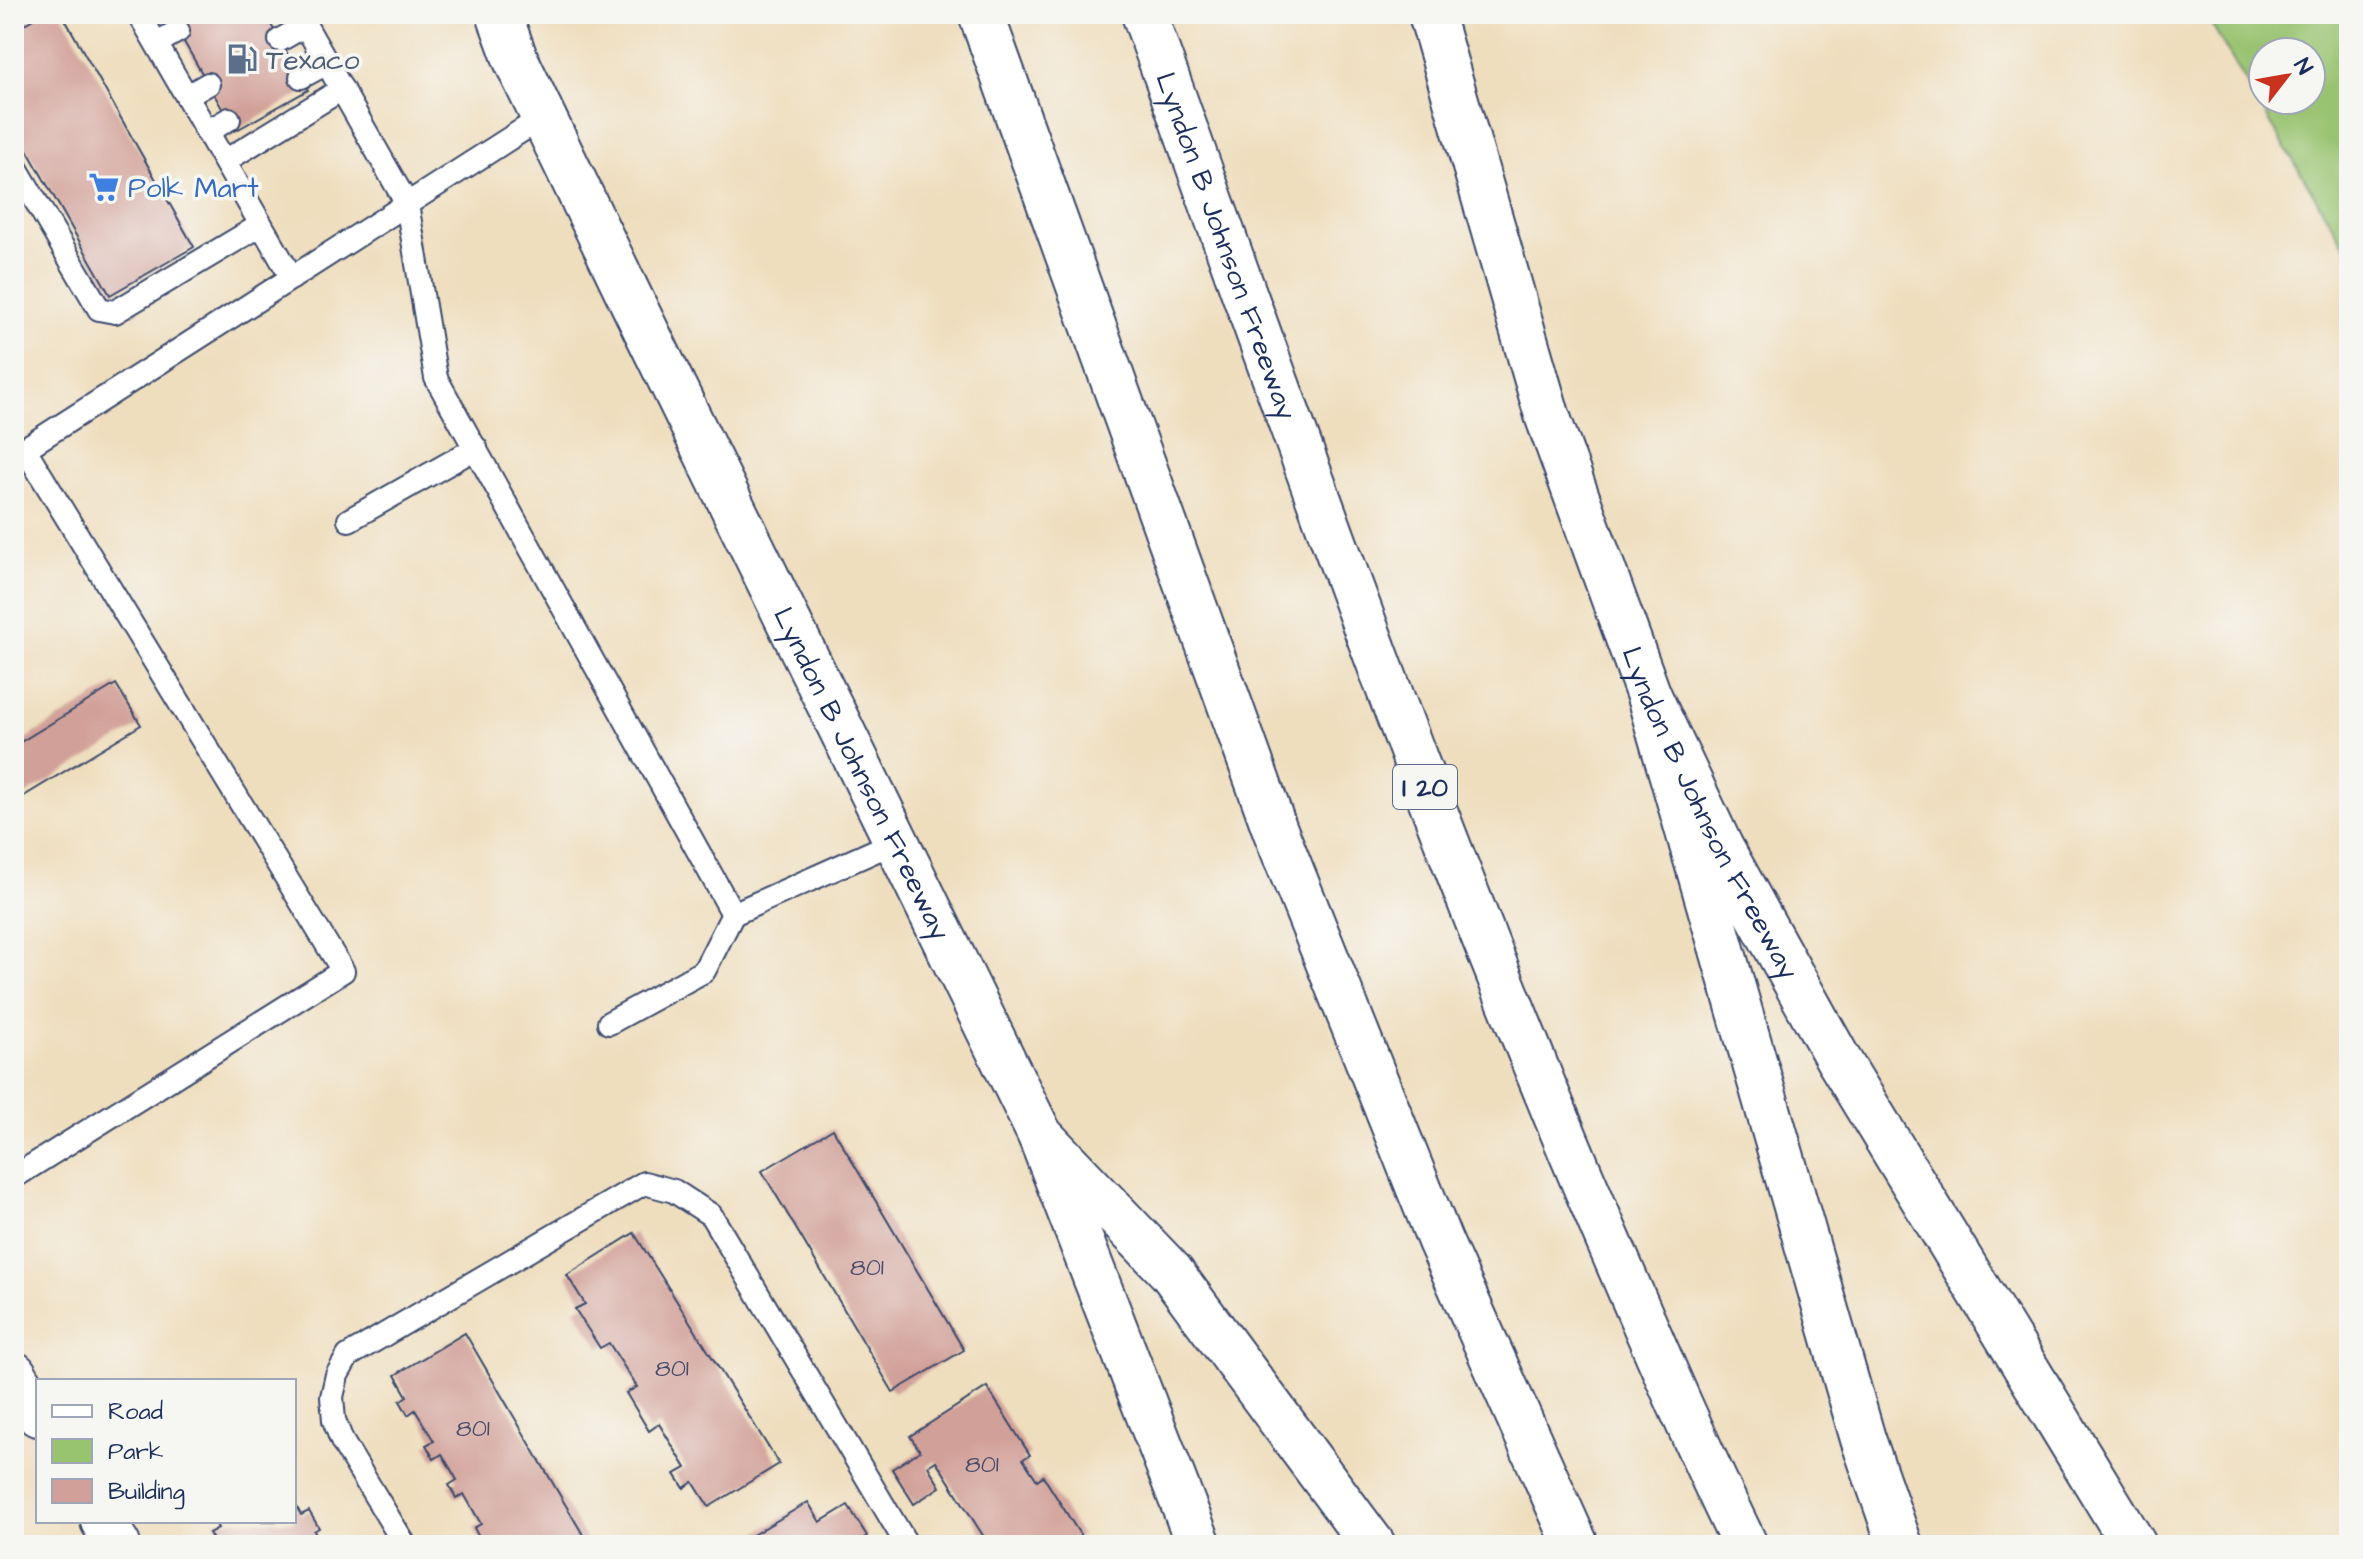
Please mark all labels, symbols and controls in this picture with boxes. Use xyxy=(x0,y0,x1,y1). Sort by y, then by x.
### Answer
north arrow xyxy=(2247,36,2327,116)
place label: Texaco xyxy=(266,41,360,80)
fuel station icon: Texaco xyxy=(225,42,259,76)
text: N xyxy=(2286,53,2320,81)
street label: Lyndon B Johnson Freeway xyxy=(1145,67,1306,426)
place label: Polk Mart xyxy=(128,169,259,208)
supermarket icon: Polk Mart xyxy=(87,170,121,204)
street label: Lyndon B Johnson Freeway xyxy=(763,601,959,948)
street label: Lyndon B Johnson Freeway xyxy=(1612,642,1808,987)
road number: I 20 xyxy=(1393,765,1457,809)
house number: 801 xyxy=(850,1251,884,1285)
house number: 801 xyxy=(655,1352,689,1386)
legend xyxy=(36,1379,296,1523)
text: Road xyxy=(108,1395,163,1429)
house number: 801 xyxy=(456,1412,490,1446)
text: Park xyxy=(108,1435,164,1469)
house number: 801 xyxy=(965,1448,999,1482)
text: Building xyxy=(108,1475,185,1510)

